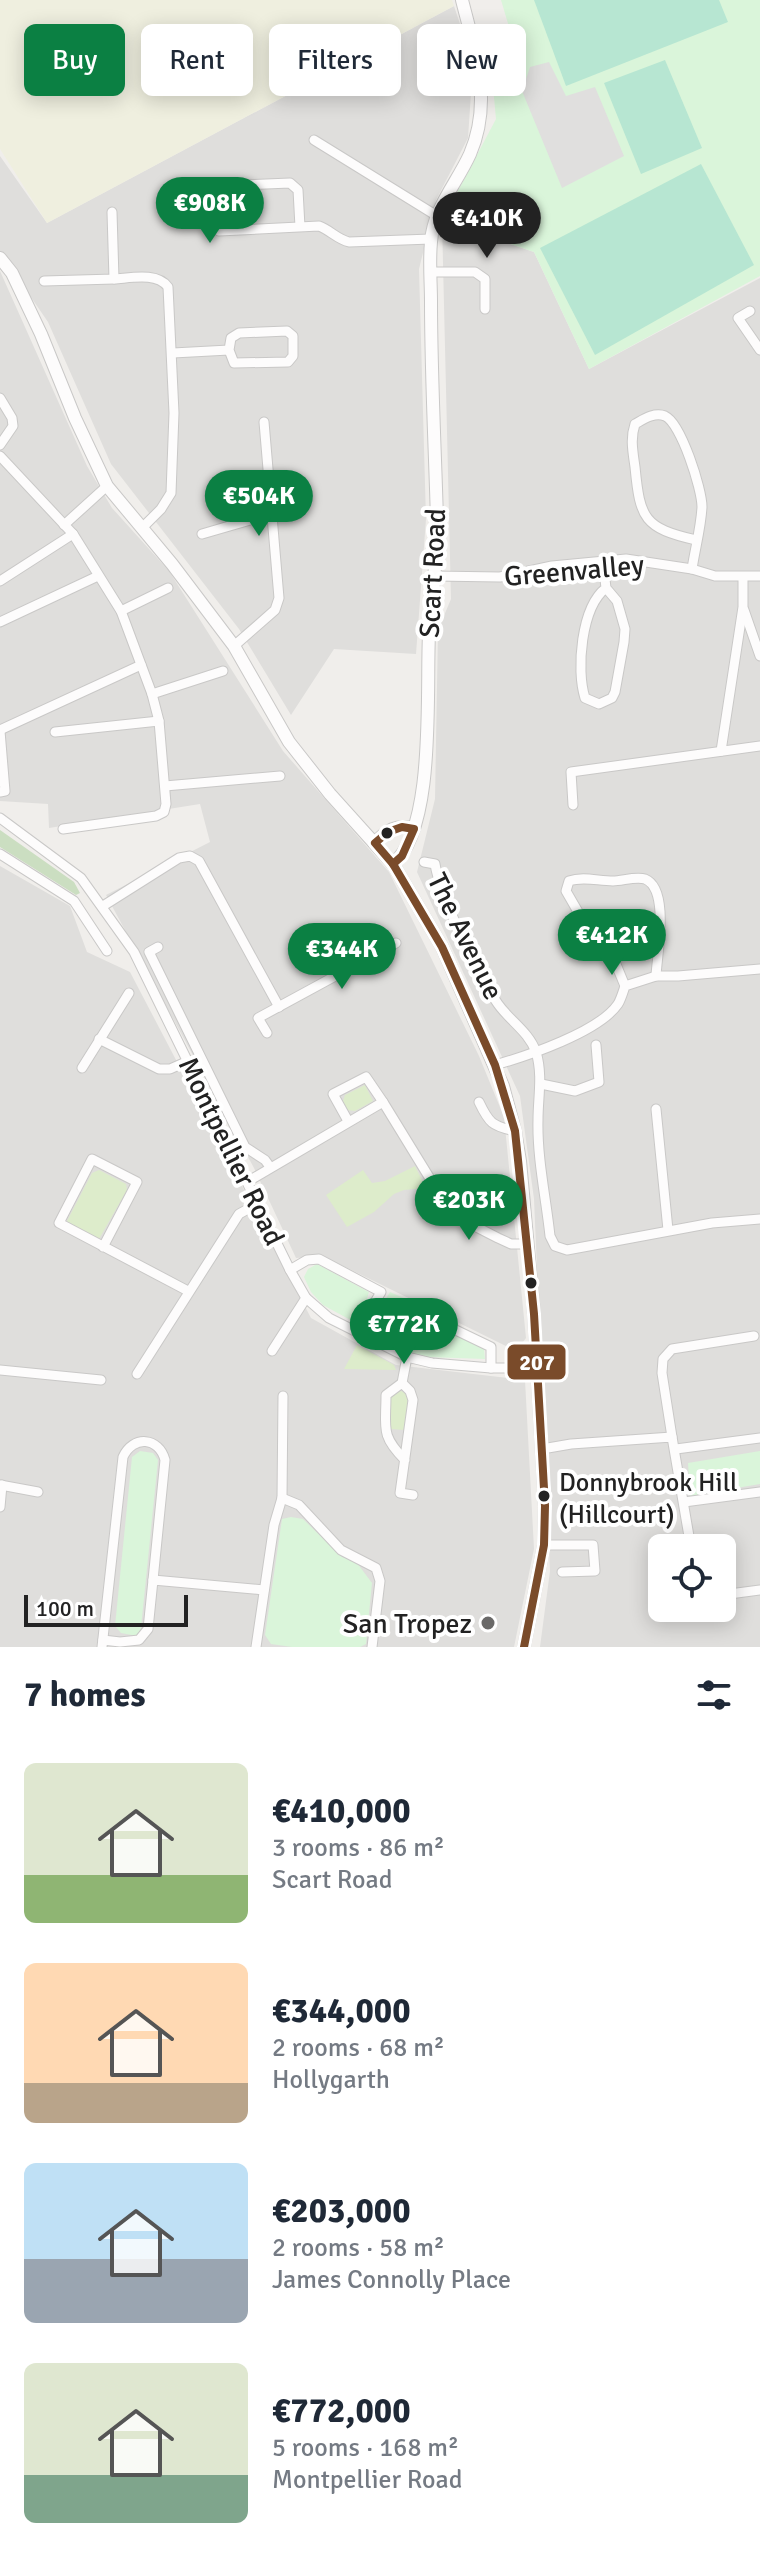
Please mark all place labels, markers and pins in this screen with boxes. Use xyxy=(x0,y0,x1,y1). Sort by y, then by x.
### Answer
pin: €908K xyxy=(154,177,266,245)
pin: €410K xyxy=(431,192,543,260)
pin: €504K xyxy=(203,470,315,538)
unlabelled marker xyxy=(379,825,395,841)
pin: €412K xyxy=(556,909,668,977)
pin: €344K xyxy=(286,923,398,991)
pin: €203K xyxy=(413,1174,525,1242)
unlabelled marker xyxy=(523,1275,539,1291)
pin: €772K xyxy=(348,1298,460,1366)
place label: Donnybrook Hill (Hillcourt) xyxy=(559,1467,738,1531)
marker: Donnybrook Hill (Hillcourt) xyxy=(536,1488,552,1504)
place label: San Tropez xyxy=(343,1607,472,1641)
marker: San Tropez xyxy=(479,1614,497,1632)

